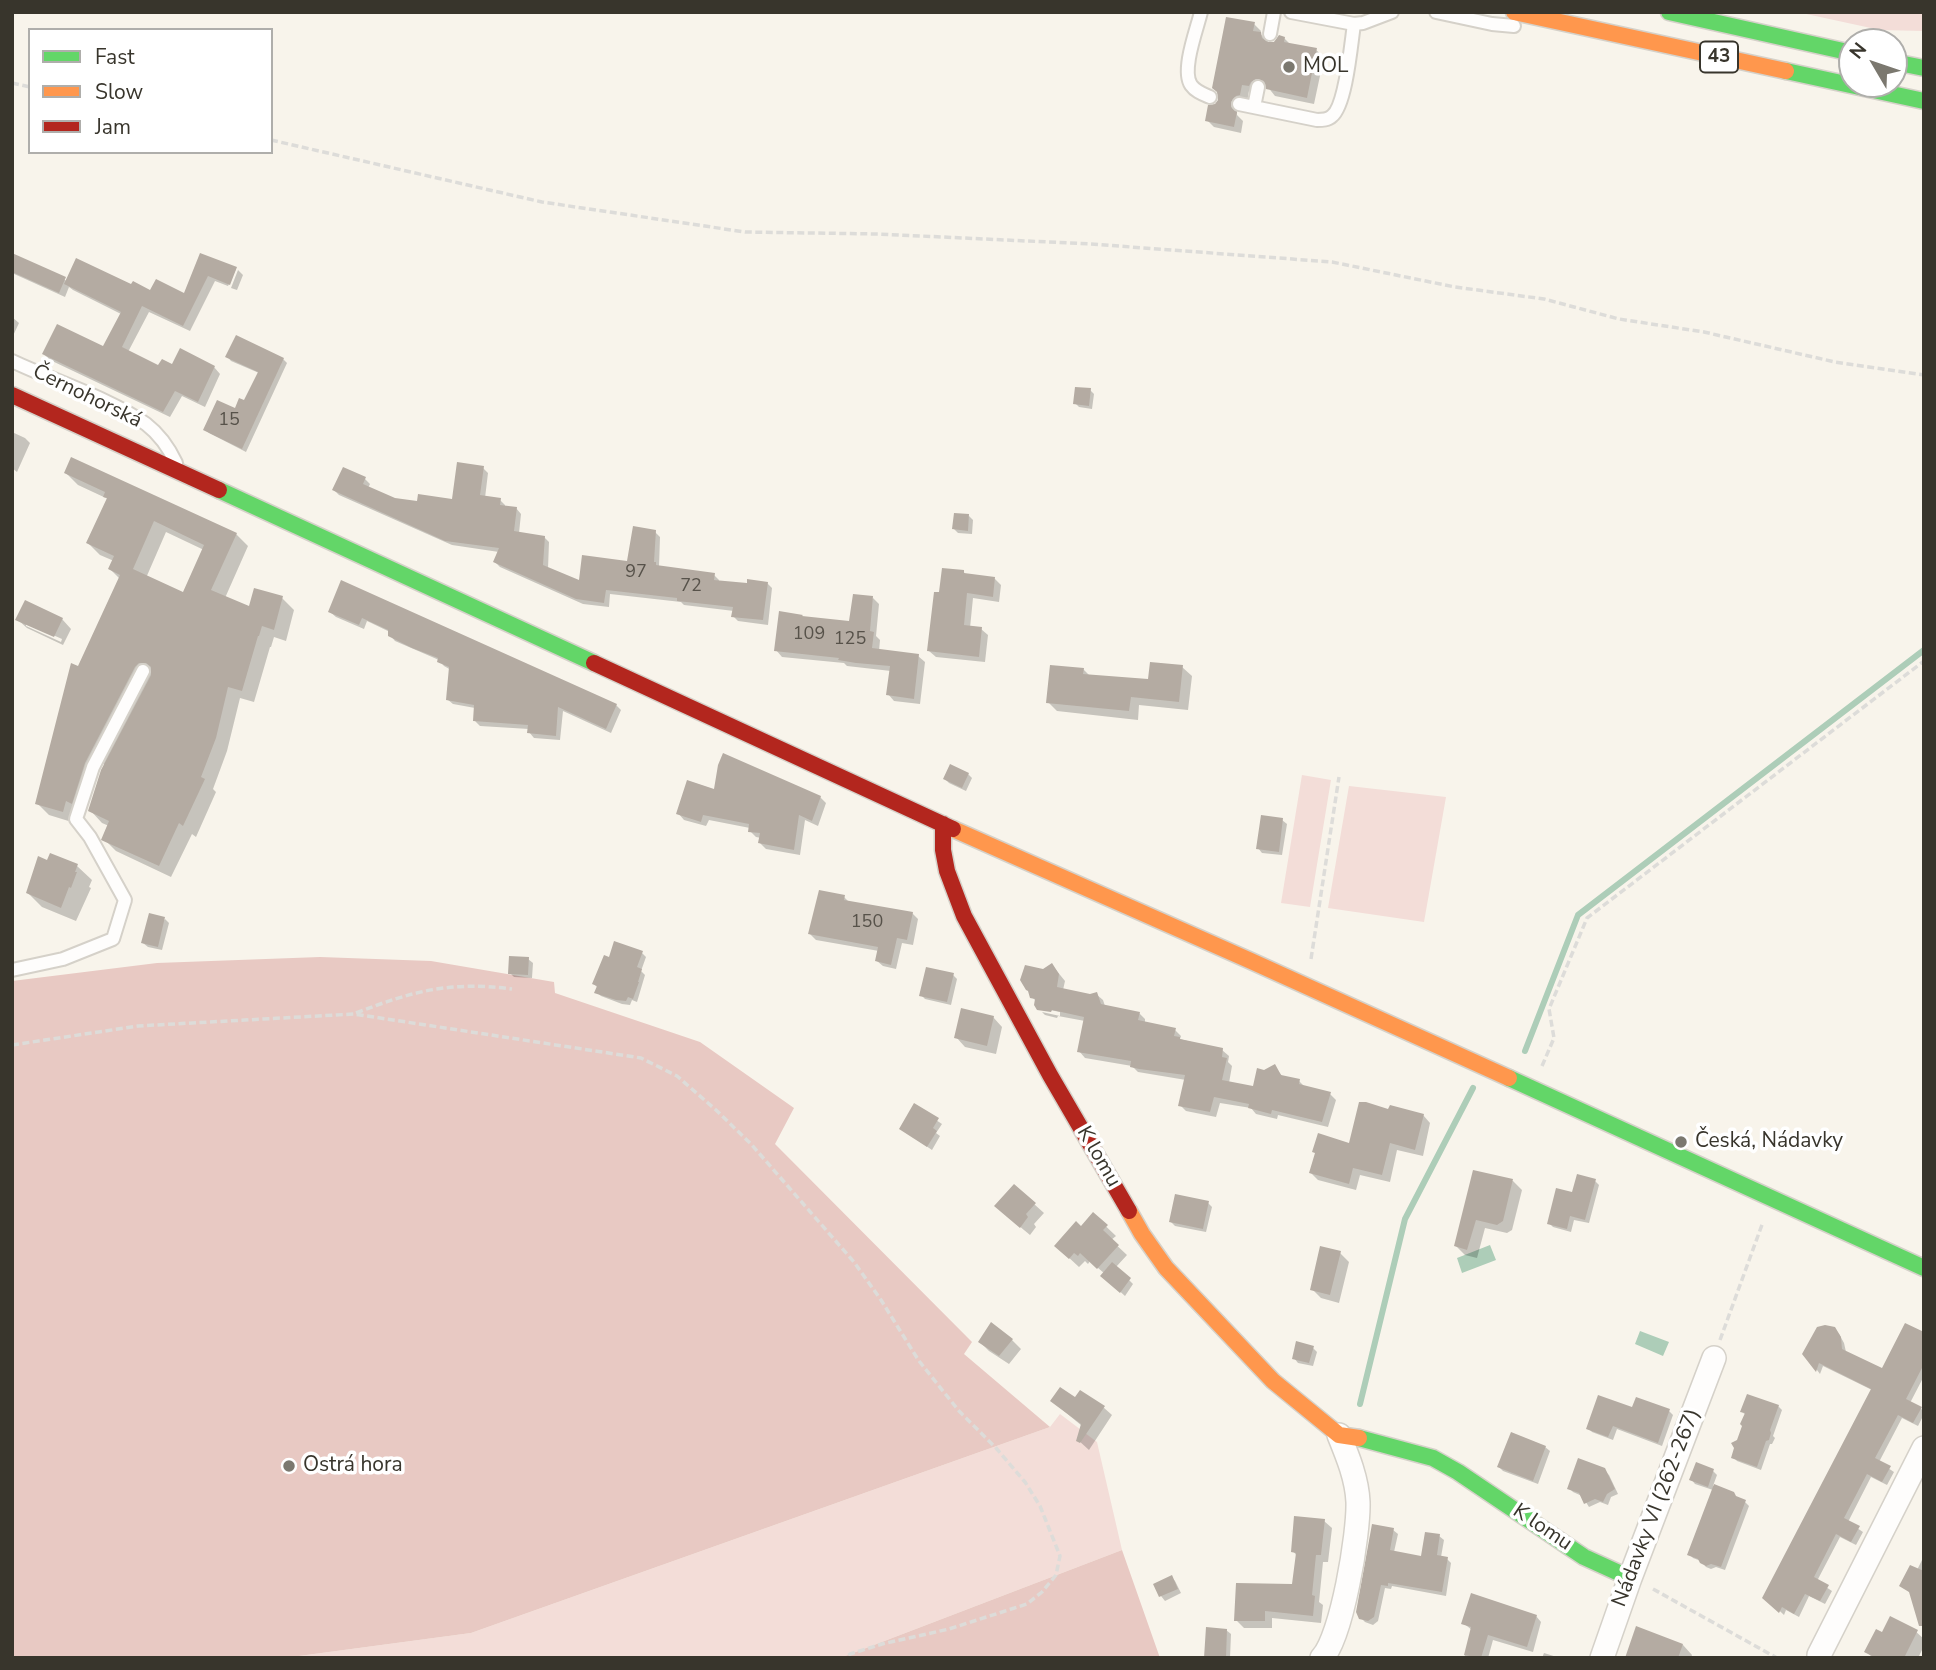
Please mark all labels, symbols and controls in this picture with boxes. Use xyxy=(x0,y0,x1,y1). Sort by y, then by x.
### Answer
legend xyxy=(28,28,273,154)
north arrow xyxy=(1838,28,1908,98)
text: N xyxy=(1844,37,1873,65)
road number: 43 xyxy=(1700,41,1738,72)
text: Fast xyxy=(95,43,135,71)
place label: MOL xyxy=(1303,54,1348,80)
marker: MOL xyxy=(1281,59,1297,75)
text: Slow xyxy=(95,78,143,106)
text: Jam xyxy=(95,113,131,141)
street label: Černohorská xyxy=(28,360,146,434)
house number: 15 xyxy=(218,410,240,432)
house number: 97 xyxy=(625,562,647,584)
house number: 72 xyxy=(680,576,702,598)
house number: 109 xyxy=(793,624,825,646)
house number: 125 xyxy=(834,629,866,651)
house number: 150 xyxy=(851,912,883,934)
street label: K lomu xyxy=(1071,1122,1125,1192)
place label: Česká, Nádavky xyxy=(1695,1129,1843,1155)
marker: Česká, Nádavky xyxy=(1673,1134,1689,1150)
street label: Nádavky VI (262-267) xyxy=(1608,1405,1706,1611)
place label: Ostrá hora xyxy=(303,1453,403,1479)
marker: Ostrá hora xyxy=(281,1458,297,1474)
street label: K lomu xyxy=(1508,1499,1576,1557)

